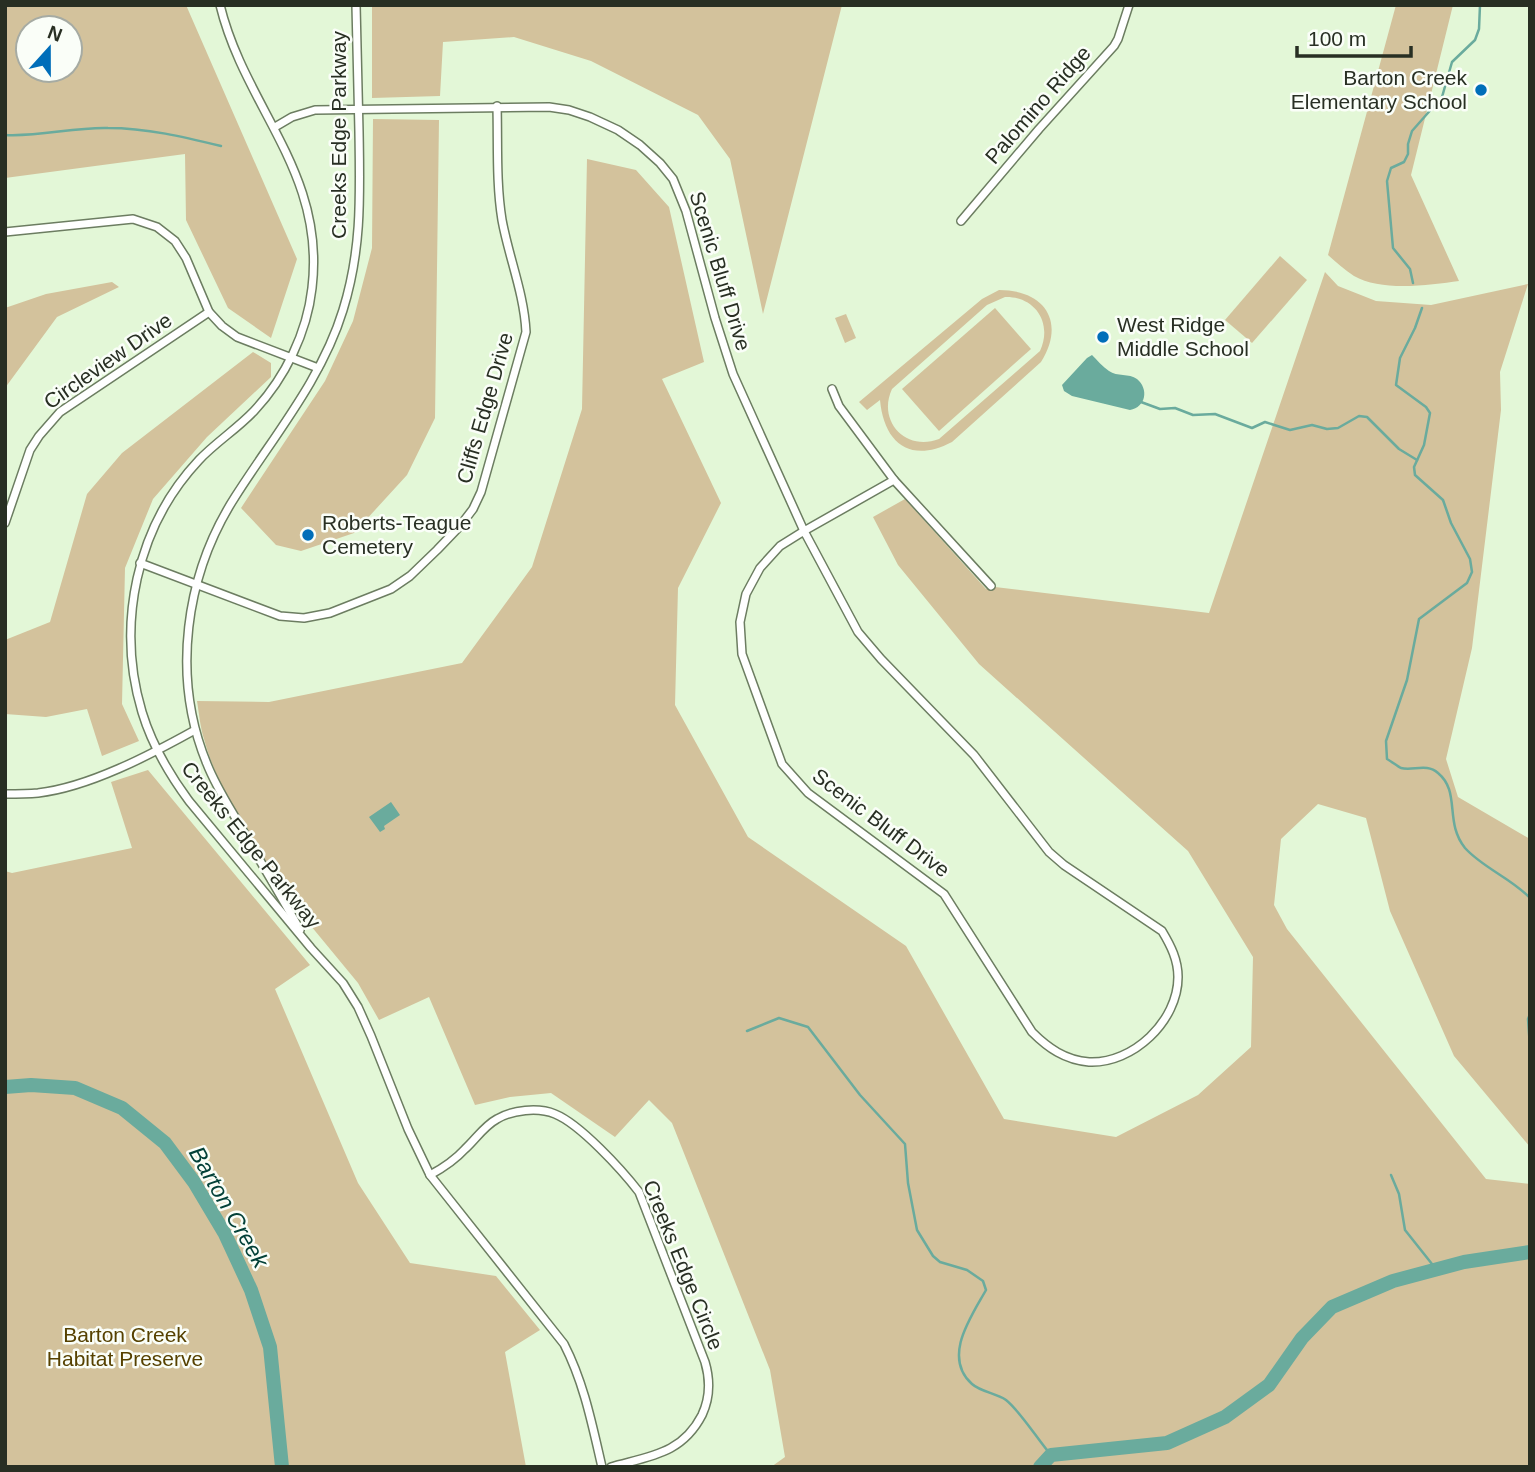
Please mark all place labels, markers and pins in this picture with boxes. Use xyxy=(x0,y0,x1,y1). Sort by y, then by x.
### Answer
place label: Barton Creek Elementary School xyxy=(1291,66,1467,113)
marker: Barton Creek Elementary School xyxy=(1473,82,1489,98)
place label: West Ridge Middle School xyxy=(1117,313,1249,360)
marker: West Ridge Middle School xyxy=(1095,329,1111,345)
place label: Roberts-Teague Cemetery xyxy=(322,511,471,558)
marker: Roberts-Teague Cemetery xyxy=(300,527,316,543)

